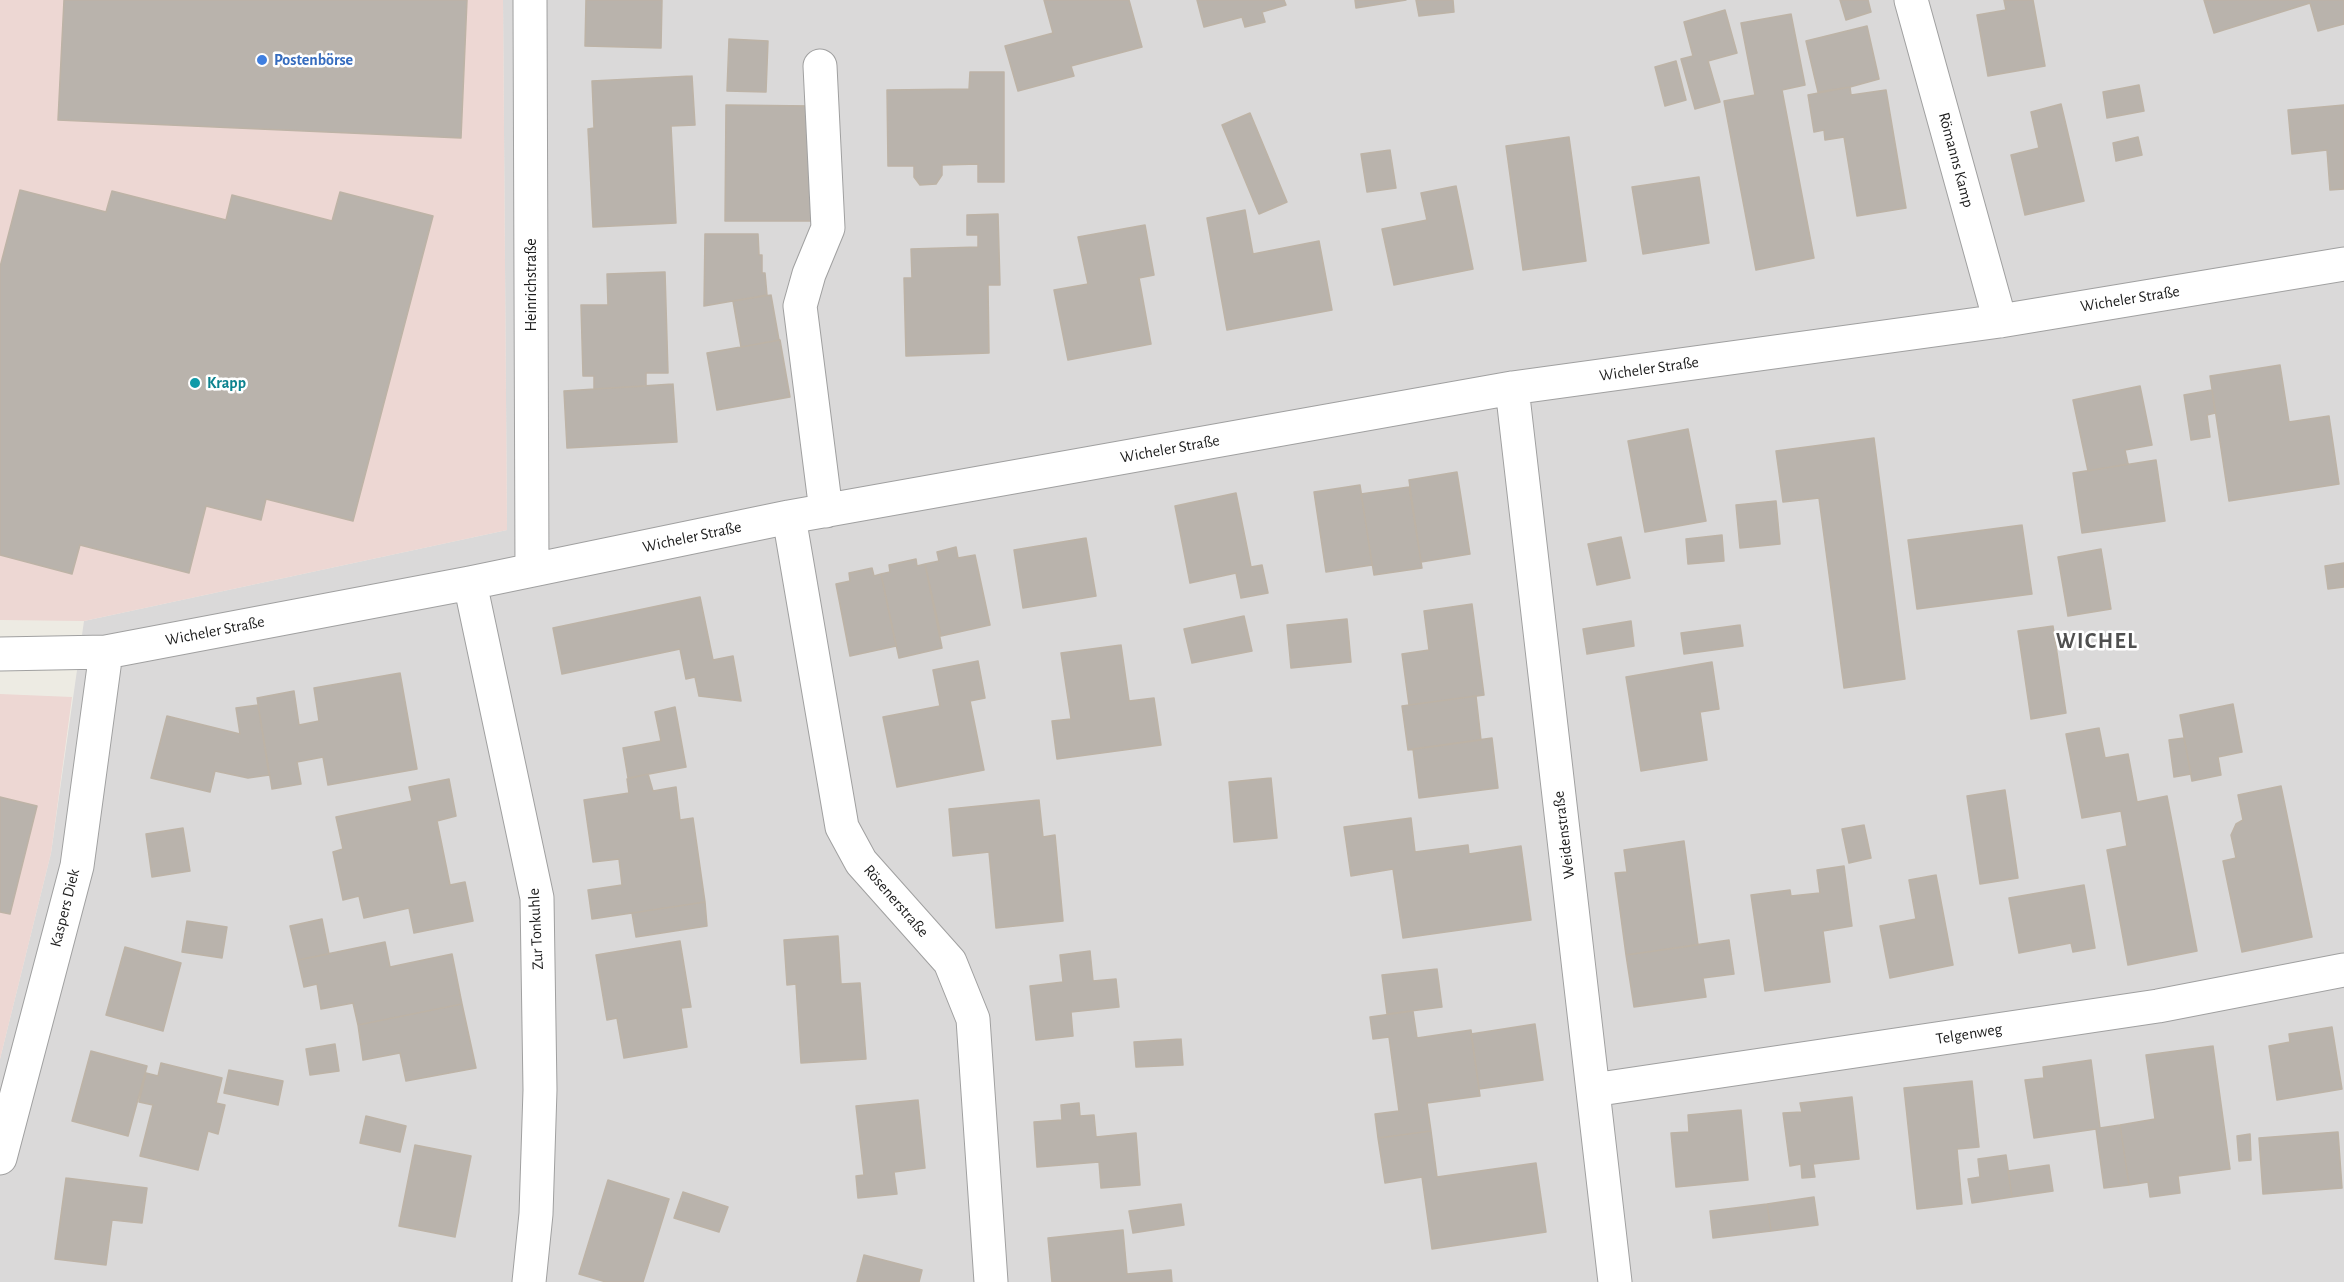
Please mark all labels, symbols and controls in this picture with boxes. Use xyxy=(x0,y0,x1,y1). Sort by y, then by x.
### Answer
place label: Postenbörse xyxy=(274,50,353,70)
marker: Postenbörse xyxy=(255,53,269,67)
street label: Römanns Kamp xyxy=(1934,110,1978,210)
street label: Heinrichstraße xyxy=(521,238,541,332)
street label: Wicheler Straße xyxy=(2079,282,2181,316)
street label: Wicheler Straße xyxy=(1598,353,1700,385)
place label: Krapp xyxy=(207,373,246,393)
marker: Krapp xyxy=(188,376,202,390)
street label: Wicheler Straße xyxy=(1119,431,1221,467)
street label: Wicheler Straße xyxy=(641,517,743,557)
street label: Wicheler Straße xyxy=(164,612,266,650)
district label: WICHEL xyxy=(2056,628,2138,654)
street label: Weidenstraße xyxy=(1549,790,1579,880)
street label: Rösenerstraße xyxy=(859,861,933,941)
street label: Kaspers Diek xyxy=(46,867,84,949)
street label: Zur Tonkuhle xyxy=(524,888,548,970)
street label: Telgenweg xyxy=(1935,1019,2003,1049)

